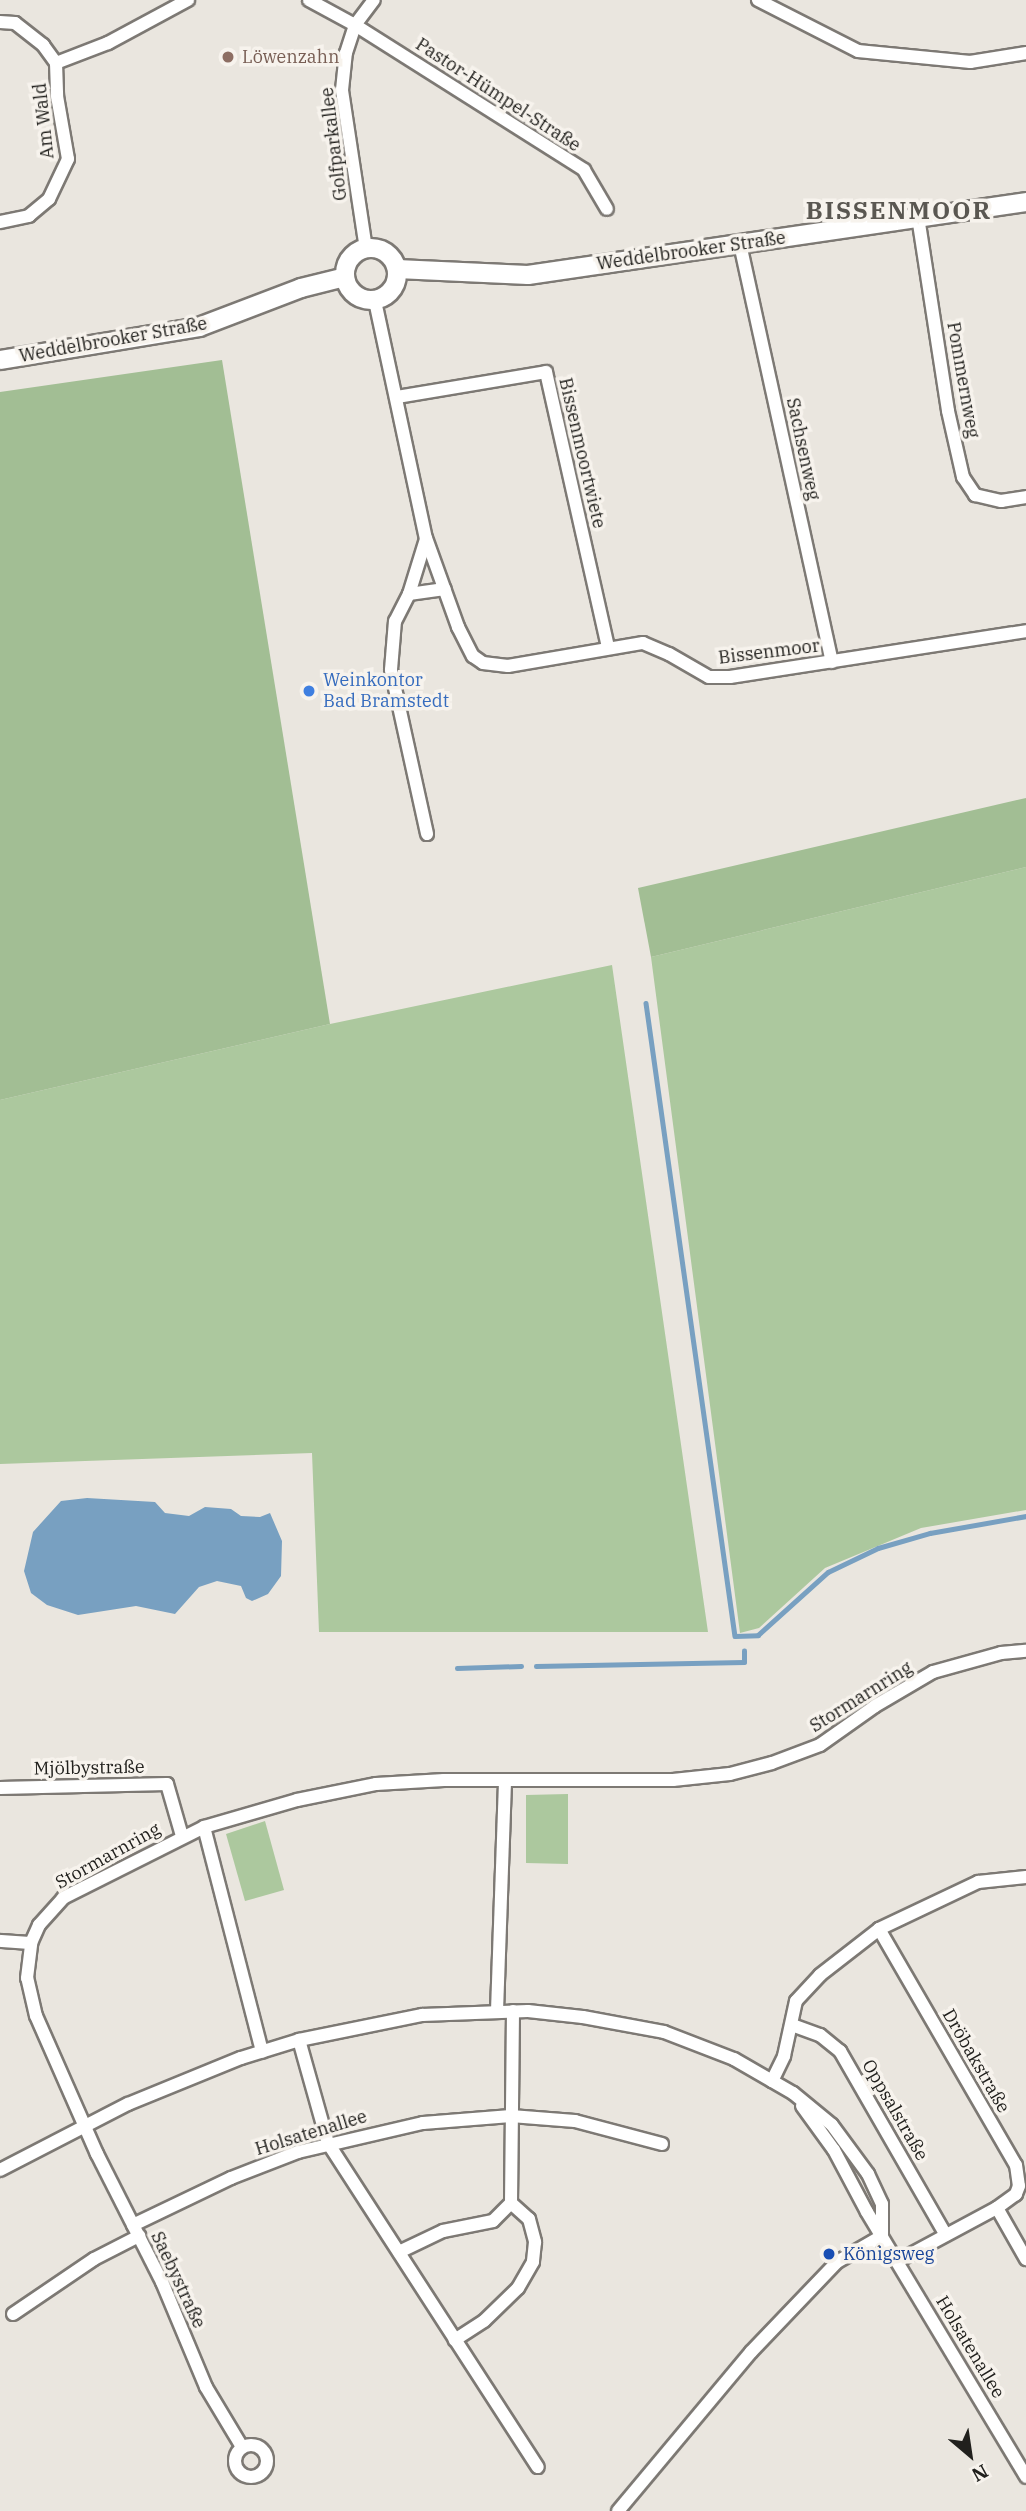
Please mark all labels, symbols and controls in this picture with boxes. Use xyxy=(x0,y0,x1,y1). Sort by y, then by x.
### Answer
street label: Pastor-Hümpel-Straße xyxy=(412,34,584,156)
place label: Löwenzahn xyxy=(242,46,339,68)
marker: Löwenzahn xyxy=(220,49,236,65)
street label: Am Wald xyxy=(29,82,59,160)
street label: Golfparkallee xyxy=(316,86,352,202)
district label: BISSENMOOR xyxy=(807,197,991,225)
street label: Weddelbrooker Straße xyxy=(595,227,787,275)
street label: Weddelbrooker Straße xyxy=(17,313,209,367)
street label: Pommernweg xyxy=(942,320,984,440)
street label: Bissenmoortwiete xyxy=(554,376,610,530)
street label: Sachsenweg xyxy=(782,396,824,502)
street label: Bissenmoor xyxy=(717,635,821,669)
place label: Weinkontor Bad Bramstedt xyxy=(323,670,449,712)
marker: Weinkontor Bad Bramstedt xyxy=(301,683,317,699)
street label: Stormarnring xyxy=(806,1657,916,1737)
street label: Mjölbystraße xyxy=(33,1756,145,1780)
street label: Stormarnring xyxy=(52,1818,164,1894)
street label: Dröbakstraße xyxy=(938,2005,1014,2117)
street label: Oppsalstraße xyxy=(857,2056,933,2164)
street label: Holsatenallee xyxy=(253,2106,369,2160)
street label: Saebystraße xyxy=(146,2228,210,2332)
place label: Königsweg xyxy=(843,2243,934,2265)
marker: Königsweg xyxy=(821,2246,837,2262)
street label: Holsatenallee xyxy=(931,2292,1009,2402)
north arrow xyxy=(935,2420,1005,2490)
text: N xyxy=(968,2459,993,2488)

